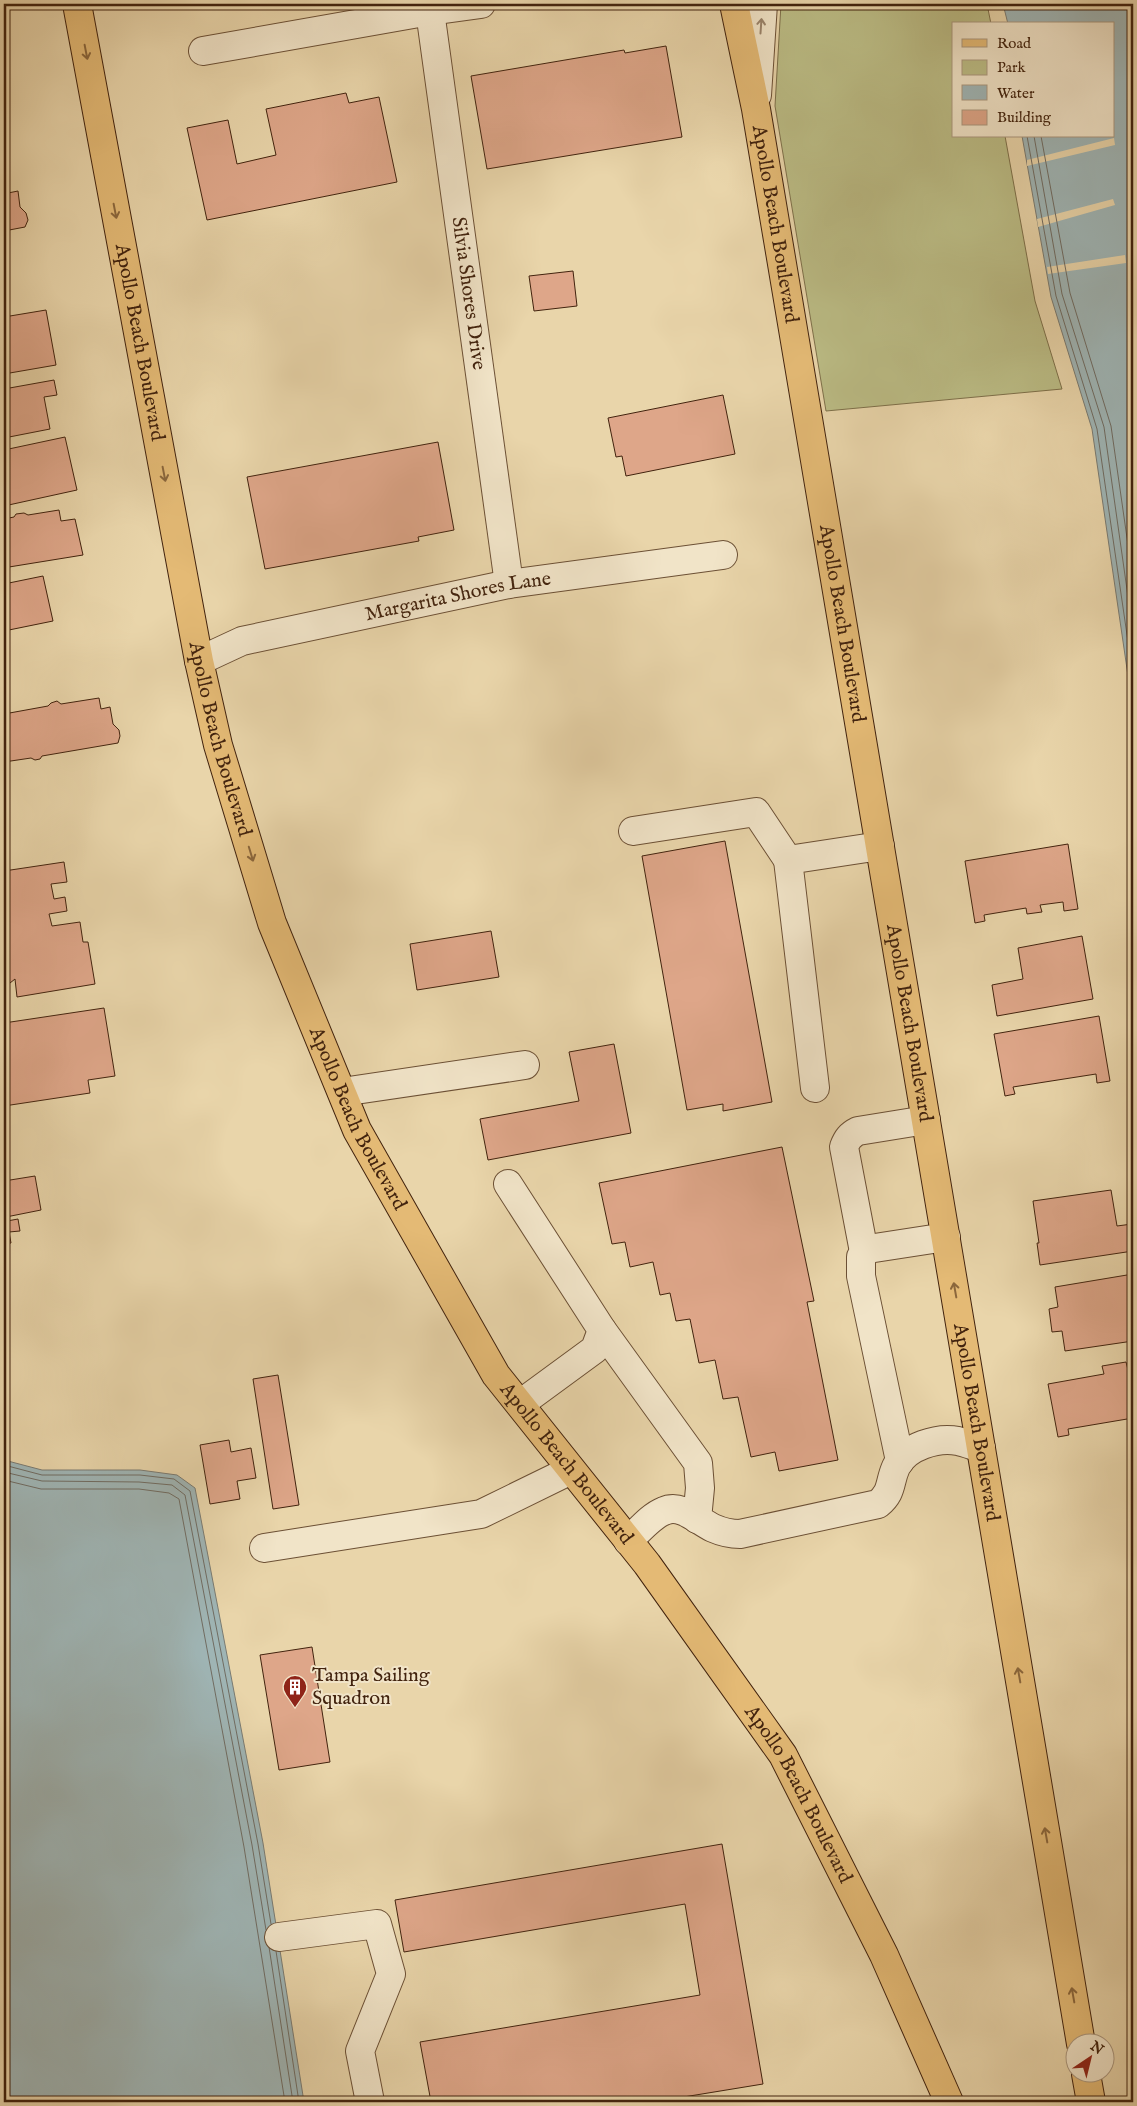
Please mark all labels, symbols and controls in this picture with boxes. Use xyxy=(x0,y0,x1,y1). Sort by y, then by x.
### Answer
one-way arrow xyxy=(757,18,766,34)
legend xyxy=(952,22,1114,138)
text: Road xyxy=(997,34,1032,53)
one-way arrow xyxy=(81,43,91,59)
text: Park xyxy=(997,58,1027,77)
text: Water xyxy=(997,84,1035,103)
text: Building xyxy=(997,108,1052,127)
street label: Apollo Beach Boulevard xyxy=(746,122,804,325)
one-way arrow xyxy=(111,203,121,219)
street label: Silvia Shores Drive xyxy=(446,215,492,371)
street label: Apollo Beach Boulevard xyxy=(109,241,170,443)
one-way arrow xyxy=(160,466,170,482)
street label: Apollo Beach Boulevard xyxy=(813,522,871,725)
street label: Margarita Shores Lane xyxy=(363,566,552,627)
street label: Apollo Beach Boulevard xyxy=(183,639,258,840)
one-way arrow xyxy=(247,846,257,862)
street label: Apollo Beach Boulevard xyxy=(880,921,938,1124)
street label: Apollo Beach Boulevard xyxy=(303,1022,412,1215)
one-way arrow xyxy=(949,1283,959,1299)
street label: Apollo Beach Boulevard xyxy=(948,1321,1006,1523)
street label: Apollo Beach Boulevard xyxy=(494,1377,639,1550)
place label: Tampa Sailing Squadron xyxy=(312,1663,431,1711)
one-way arrow xyxy=(1014,1667,1024,1683)
building icon: Tampa Sailing Squadron xyxy=(282,1674,308,1708)
street label: Apollo Beach Boulevard xyxy=(738,1699,858,1888)
one-way arrow xyxy=(1041,1828,1051,1844)
one-way arrow xyxy=(1068,1988,1078,2004)
north arrow xyxy=(1064,2034,1114,2084)
text: N xyxy=(1086,2037,1107,2059)

